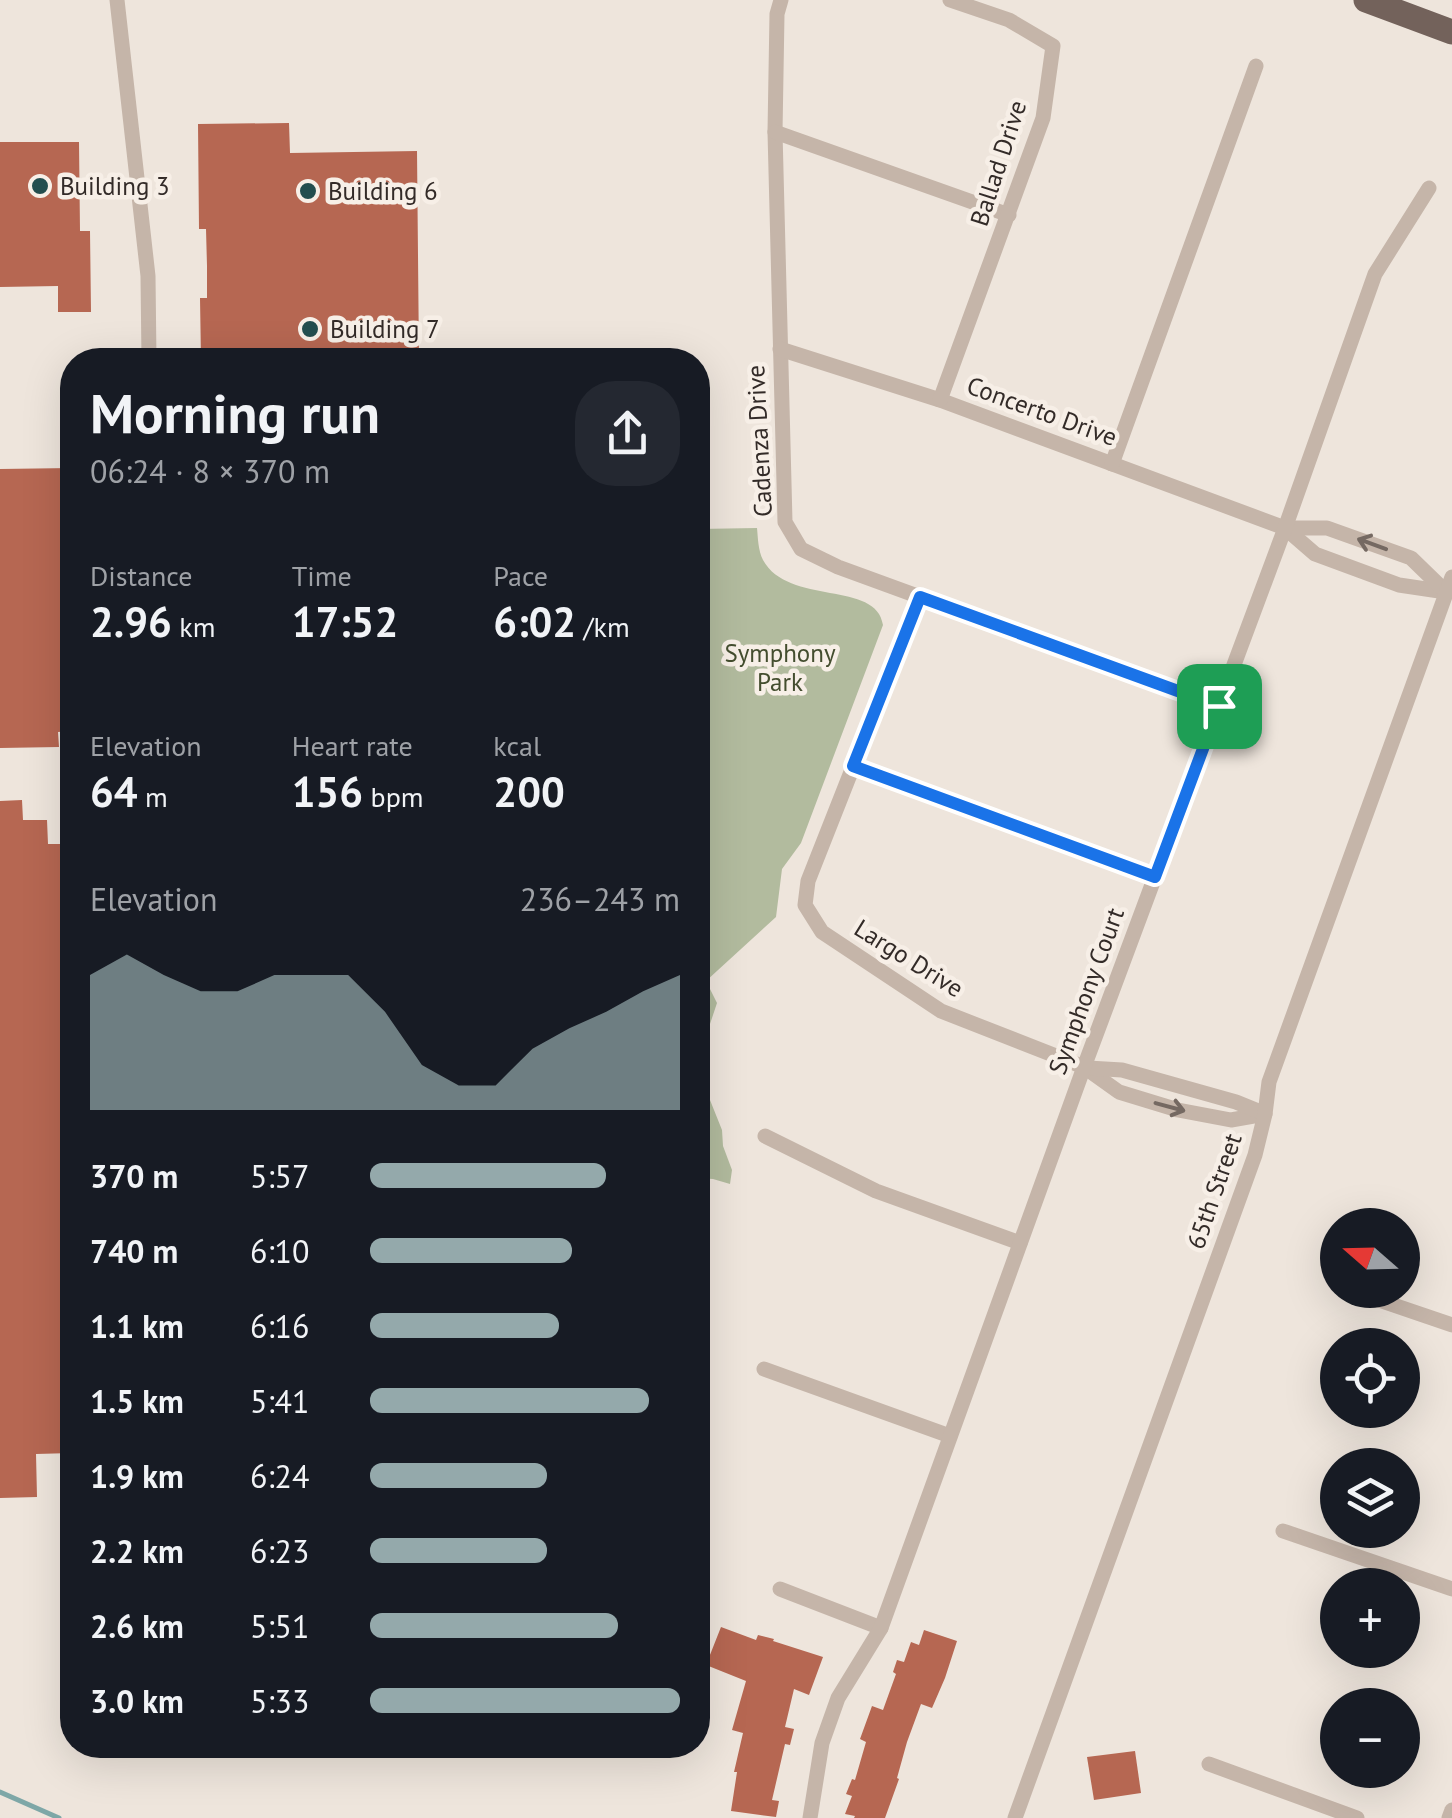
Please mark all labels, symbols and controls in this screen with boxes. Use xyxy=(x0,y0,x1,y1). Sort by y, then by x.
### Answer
street label: Ballad Drive xyxy=(963,96,1033,230)
place label: Building 3 xyxy=(60,170,170,202)
marker: Building 3 xyxy=(29,175,51,197)
place label: Building 6 xyxy=(328,175,438,207)
marker: Building 6 xyxy=(297,180,319,202)
place label: Building 7 xyxy=(330,313,440,345)
marker: Building 7 xyxy=(299,318,321,340)
street label: Cadenza Drive xyxy=(739,364,779,518)
street label: Concerto Drive xyxy=(963,369,1121,453)
text: Morning run xyxy=(90,377,380,448)
button: share xyxy=(575,381,680,486)
text: 06:24 · 8 × 370 m xyxy=(90,450,330,492)
one-way arrow xyxy=(1358,534,1389,552)
text: Distance xyxy=(90,557,193,594)
text: Time xyxy=(292,557,352,594)
text: Pace xyxy=(493,557,548,594)
text: 2.96 xyxy=(90,594,172,649)
text: 17:52 xyxy=(292,594,398,649)
text: 6:02 xyxy=(493,594,576,649)
text: km xyxy=(172,608,215,645)
text: /km xyxy=(576,608,630,645)
park label: Symphony Park xyxy=(724,637,836,698)
pin xyxy=(1177,664,1262,749)
icon: arrive xyxy=(1192,679,1247,734)
text: Elevation xyxy=(90,727,202,764)
text: Heart rate xyxy=(292,727,413,764)
text: kcal xyxy=(493,727,541,764)
text: 64 xyxy=(90,764,138,819)
text: 156 xyxy=(292,764,363,819)
text: 200 xyxy=(493,764,565,819)
text: m xyxy=(138,778,168,815)
text: bpm xyxy=(363,778,424,815)
text: Elevation xyxy=(90,878,217,920)
text: 236–243 m xyxy=(520,878,680,920)
street label: Symphony Court xyxy=(1041,903,1131,1079)
street label: Largo Drive xyxy=(848,912,970,1004)
one-way arrow xyxy=(1154,1099,1185,1117)
street label: 65th Street xyxy=(1179,1129,1249,1253)
text: 370 m xyxy=(90,1155,178,1197)
text: 5:57 xyxy=(250,1155,309,1197)
north arrow xyxy=(1320,1208,1420,1308)
map controls xyxy=(1320,1208,1420,1788)
text: 740 m xyxy=(90,1230,178,1272)
text: 6:10 xyxy=(250,1230,309,1272)
text: 1.1 km xyxy=(90,1305,184,1347)
text: 6:16 xyxy=(250,1305,309,1347)
button: locate xyxy=(1320,1328,1420,1428)
text: 1.5 km xyxy=(90,1380,184,1422)
text: 5:41 xyxy=(250,1380,309,1422)
button: layers xyxy=(1320,1448,1420,1548)
text: 1.9 km xyxy=(90,1455,184,1497)
text: 6:24 xyxy=(250,1455,309,1497)
text: 2.2 km xyxy=(90,1530,184,1572)
text: 6:23 xyxy=(250,1530,309,1572)
button: + xyxy=(1320,1568,1420,1668)
text: 2.6 km xyxy=(90,1605,184,1647)
text: 5:51 xyxy=(250,1605,309,1647)
text: 3.0 km xyxy=(90,1680,184,1722)
text: 5:33 xyxy=(250,1680,309,1722)
button: − xyxy=(1320,1688,1420,1788)

